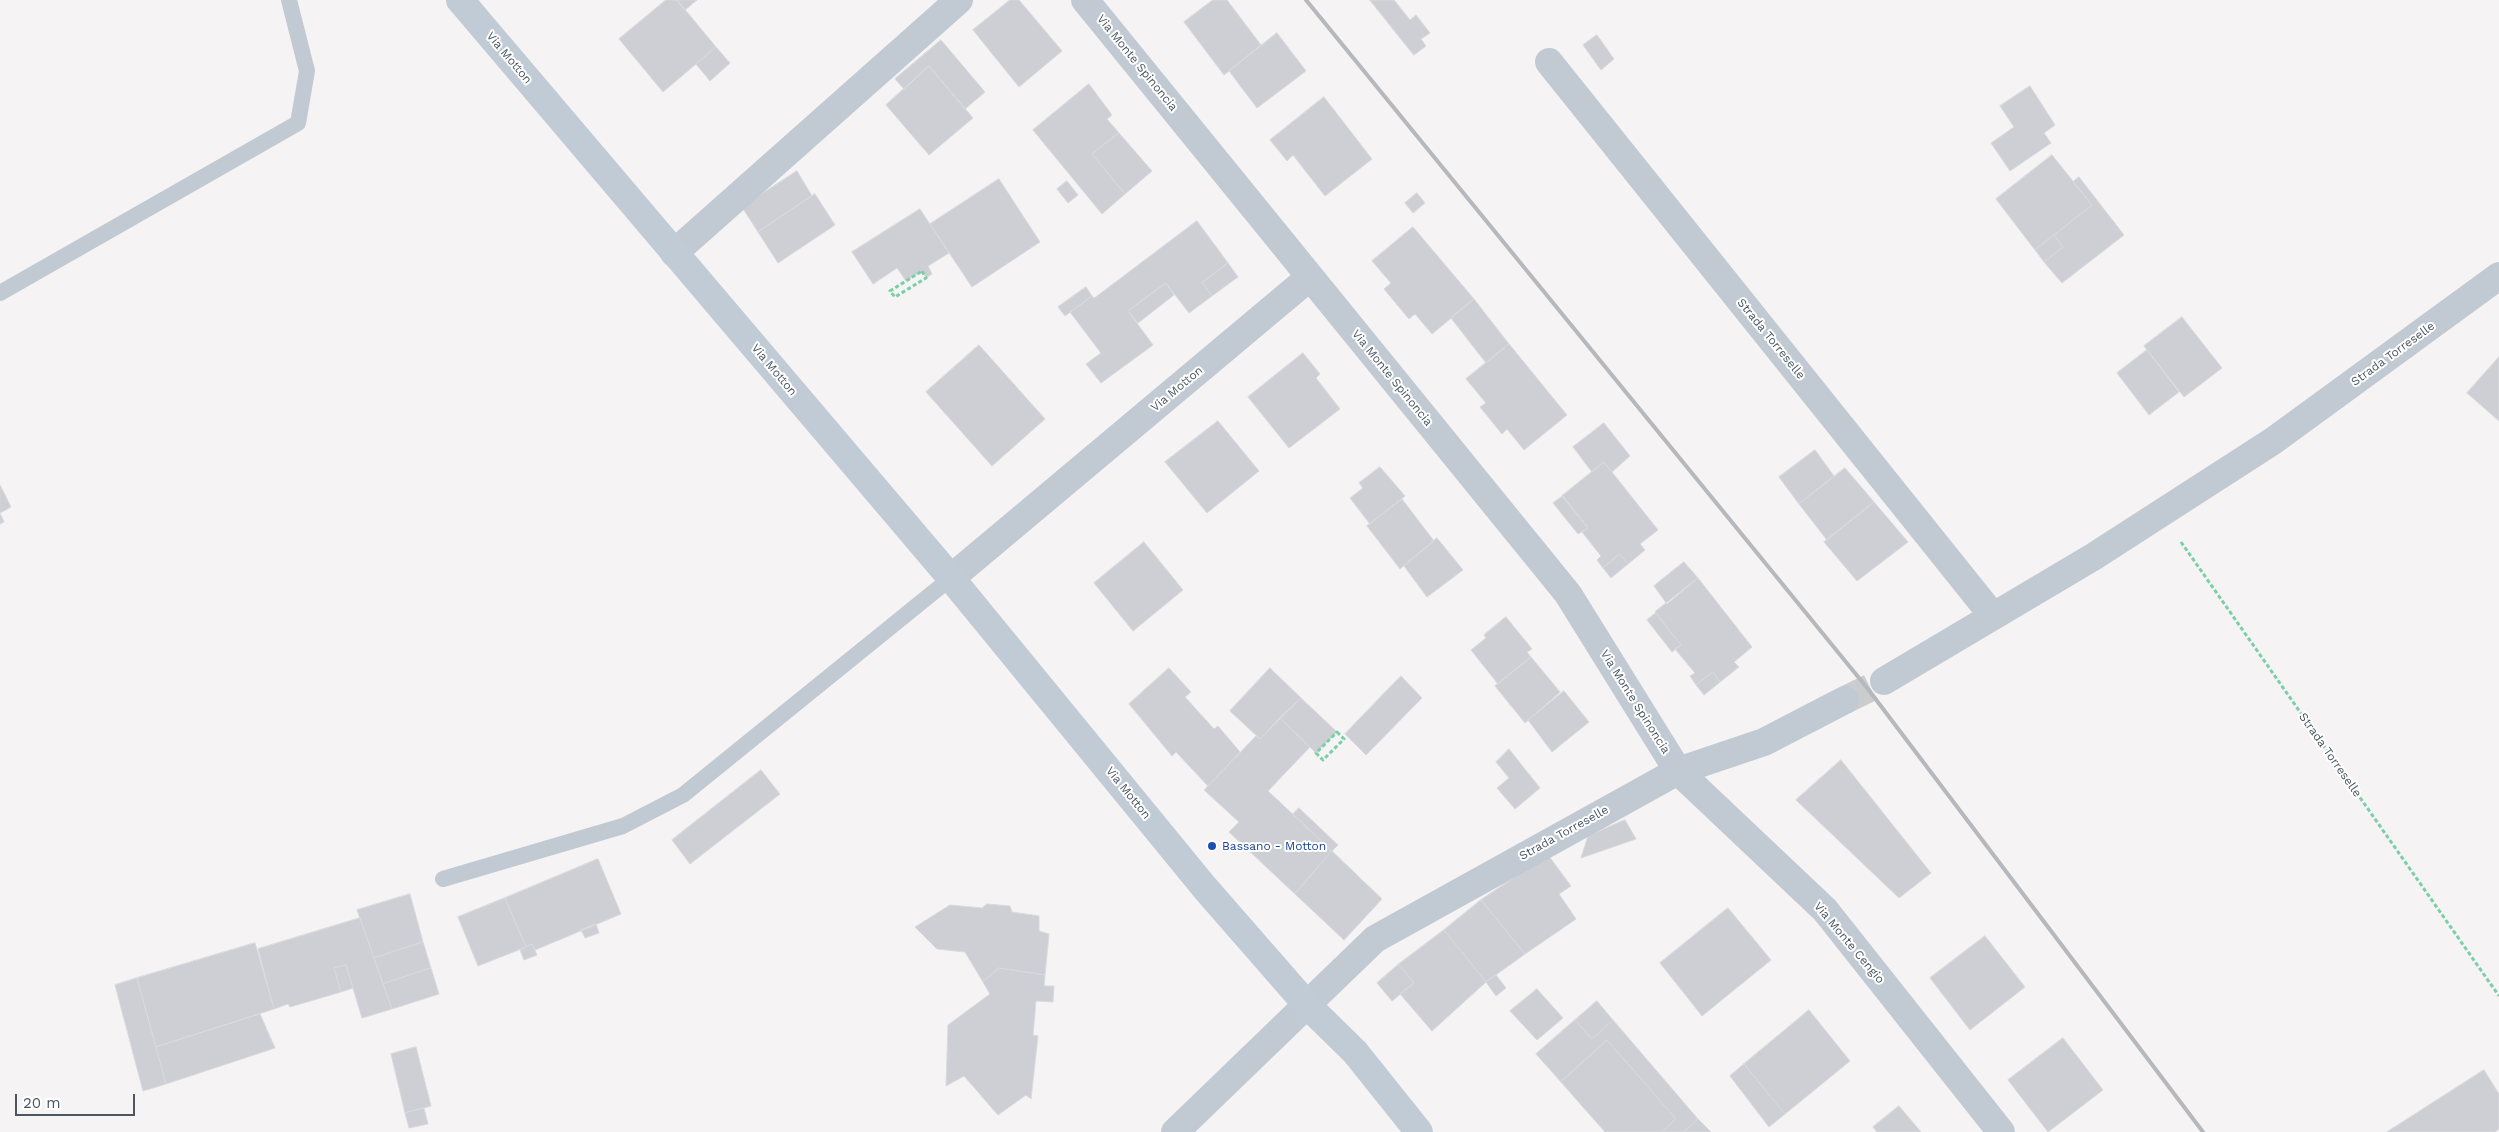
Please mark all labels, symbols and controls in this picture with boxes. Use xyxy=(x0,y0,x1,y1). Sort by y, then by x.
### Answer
street label: Via Monte Spinoncia xyxy=(1094,12,1180,114)
street label: Via Motton xyxy=(483,29,535,87)
street label: Strada Torreselle xyxy=(1734,296,1808,382)
street label: Strada Torreselle xyxy=(2348,319,2438,389)
street label: Via Monte Spinoncia xyxy=(1349,327,1435,429)
street label: Via Motton xyxy=(748,341,800,399)
street label: Via Motton xyxy=(1148,363,1206,415)
street label: Via Monte Spinoncia xyxy=(1597,647,1673,757)
street label: Strada Torreselle xyxy=(2295,710,2365,800)
street label: Via Motton xyxy=(1103,764,1153,822)
street label: Strada Torreselle xyxy=(1517,803,1611,863)
place label: Bassano - Motton xyxy=(1222,839,1326,853)
marker: Bassano - Motton xyxy=(1206,840,1218,852)
street label: Via Monte Cengio xyxy=(1811,899,1887,987)
scale bar xyxy=(18,1084,138,1116)
text: 20 m xyxy=(23,1094,61,1112)

